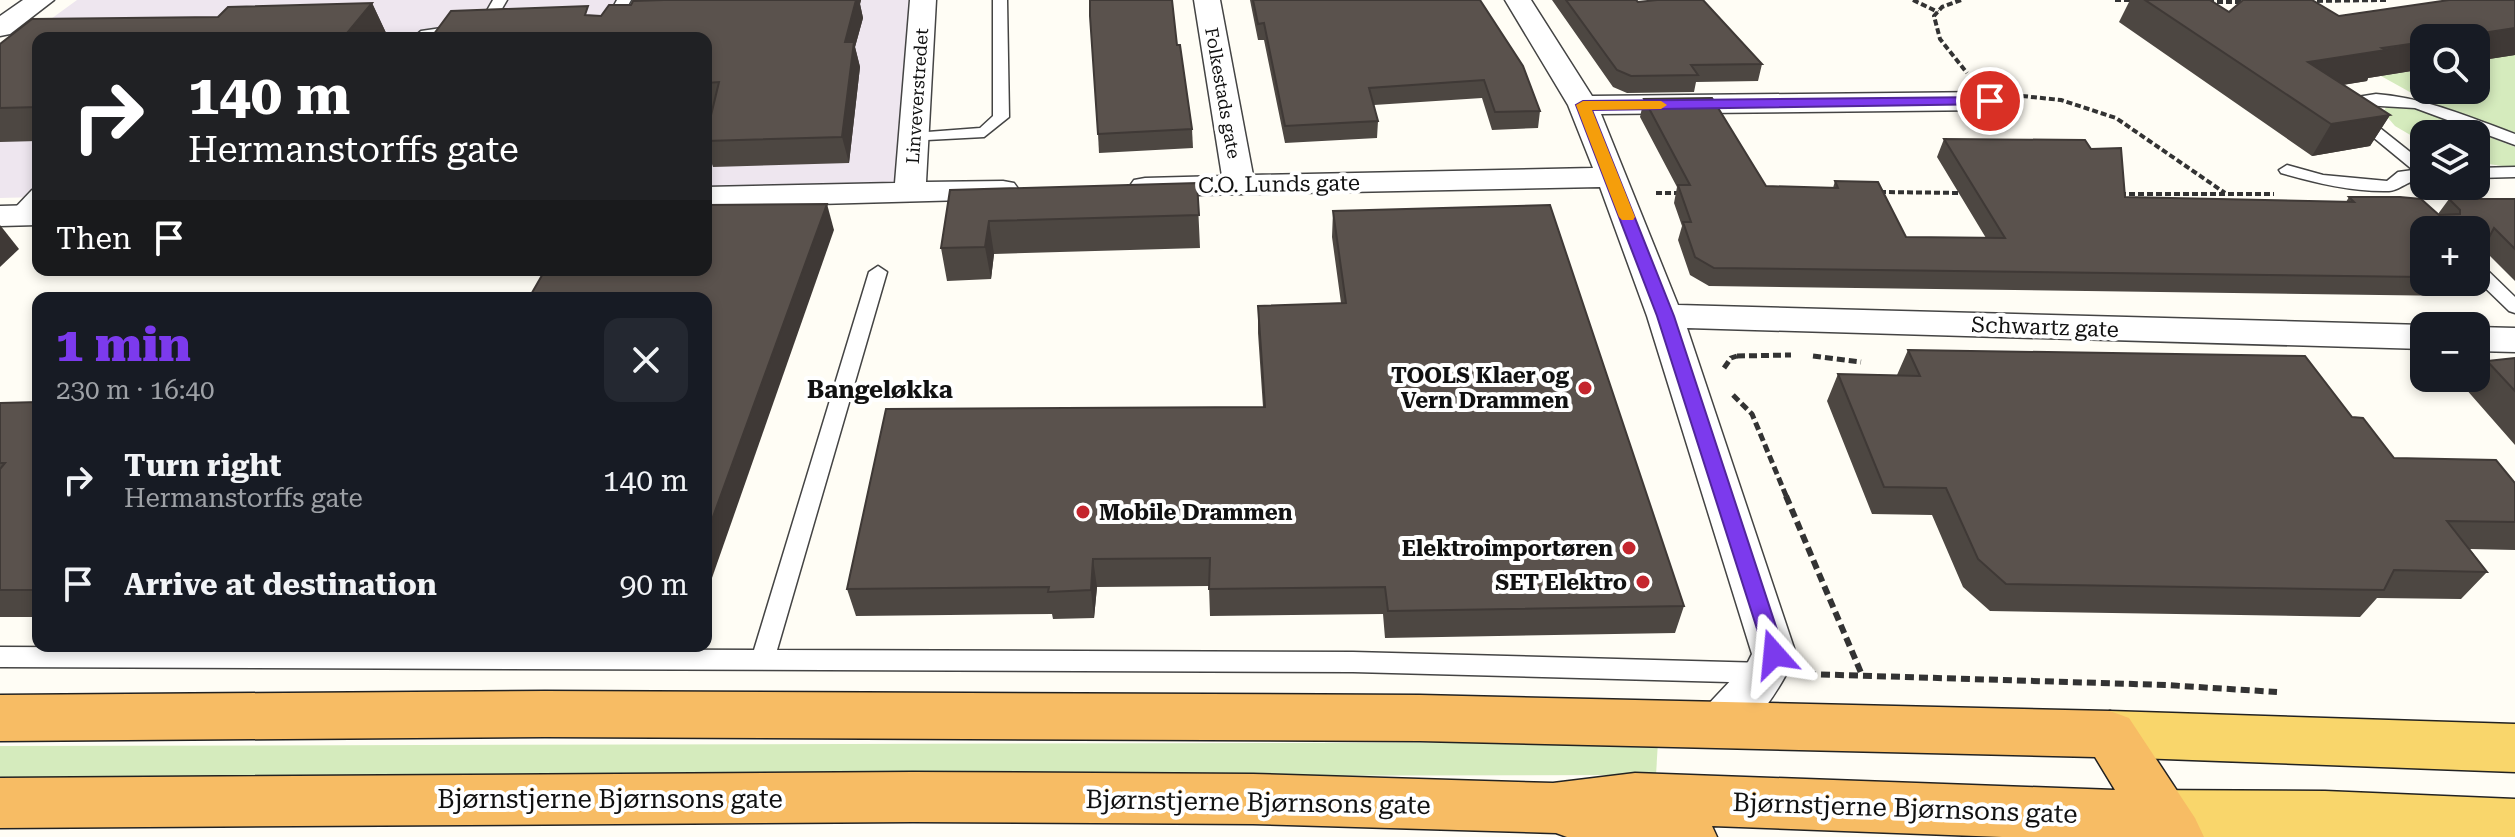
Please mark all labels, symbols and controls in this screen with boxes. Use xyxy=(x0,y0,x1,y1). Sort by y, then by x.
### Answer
map controls xyxy=(2410,24,2490,392)
button: search xyxy=(2410,24,2490,104)
street label: Folkestads gate xyxy=(1201,26,1245,160)
street label: Linveverstredet xyxy=(902,27,932,165)
text: 140 m xyxy=(188,62,350,128)
icon: right xyxy=(56,64,160,168)
pin xyxy=(1956,67,2024,135)
icon: arrive xyxy=(1968,79,2012,123)
button: layers xyxy=(2410,120,2490,200)
text: Hermanstorffs gate xyxy=(188,129,519,171)
street label: C.O. Lunds gate xyxy=(1198,170,1360,198)
icon: arrive xyxy=(147,216,191,260)
button: + xyxy=(2410,216,2490,296)
text: Then xyxy=(56,221,131,256)
street label: Schwartz gate xyxy=(1971,312,2119,342)
button: − xyxy=(2410,312,2490,392)
text: 1 min xyxy=(56,317,191,373)
button: close xyxy=(604,318,688,402)
place label: TOOLS Klaer og Vern Drammen xyxy=(1391,363,1569,413)
text: 230 m · 16:40 xyxy=(56,375,215,405)
district label: Bangeløkka xyxy=(807,376,953,404)
marker: TOOLS Klaer og Vern Drammen xyxy=(1576,379,1594,397)
text: Turn right xyxy=(124,448,281,483)
icon: right xyxy=(56,458,100,502)
text: 140 m xyxy=(603,463,688,498)
text: Hermanstorffs gate xyxy=(124,483,363,513)
place label: Mobile Drammen xyxy=(1099,500,1293,525)
marker: Mobile Drammen xyxy=(1074,503,1092,521)
place label: Elektroimportøren xyxy=(1402,536,1613,561)
marker: Elektroimportøren xyxy=(1620,539,1638,557)
icon: arrive xyxy=(56,562,100,606)
text: Arrive at destination xyxy=(124,567,437,602)
text: 90 m xyxy=(619,567,688,602)
place label: SET Elektro xyxy=(1495,570,1627,595)
marker: SET Elektro xyxy=(1634,573,1652,591)
position arrow xyxy=(1732,612,1816,696)
street label: Bjørnstjerne Bjørnsons gate xyxy=(437,784,783,814)
street label: Bjørnstjerne Bjørnsons gate xyxy=(1085,784,1431,820)
street label: Bjørnstjerne Bjørnsons gate xyxy=(1732,787,2078,829)

